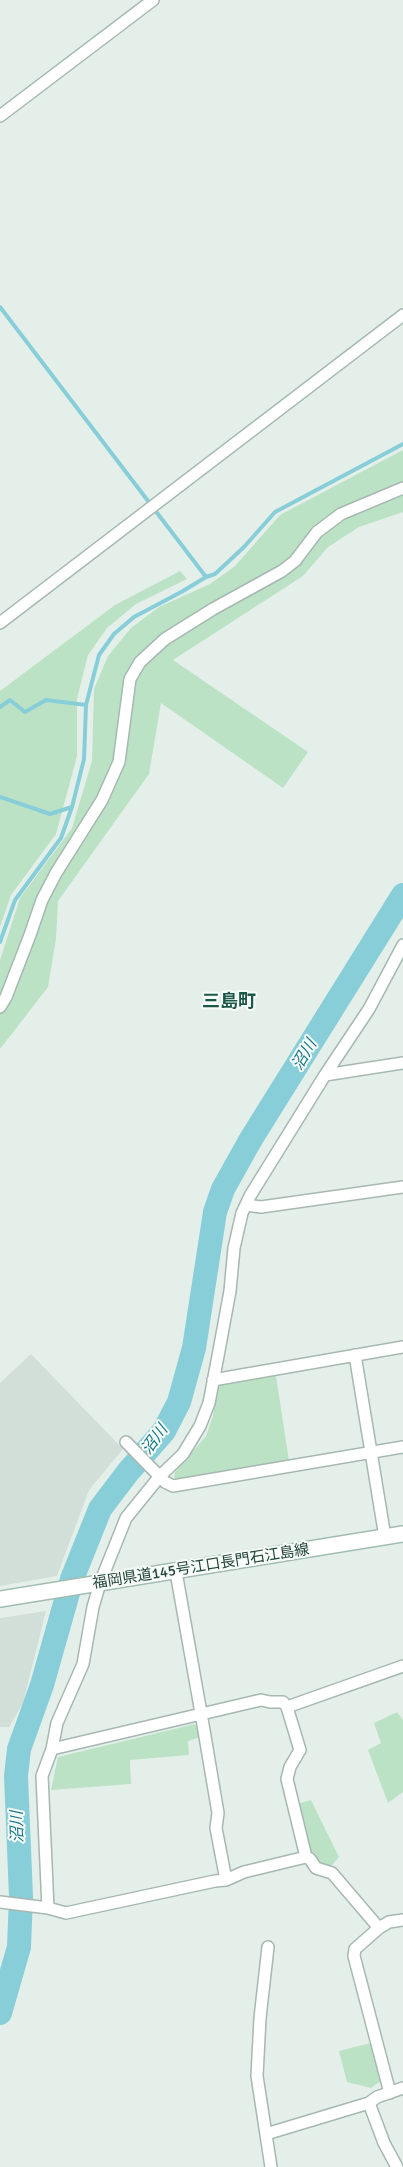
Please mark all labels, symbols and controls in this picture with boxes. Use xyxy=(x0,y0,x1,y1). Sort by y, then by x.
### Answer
district label: 三島町 xyxy=(202,991,256,1013)
water label: 沼川 xyxy=(289,1036,321,1074)
water label: 沼川 xyxy=(138,1421,172,1459)
street label: 福岡県道145号江口長門石江島線 xyxy=(91,1541,311,1593)
water label: 沼川 xyxy=(8,1811,28,1843)

